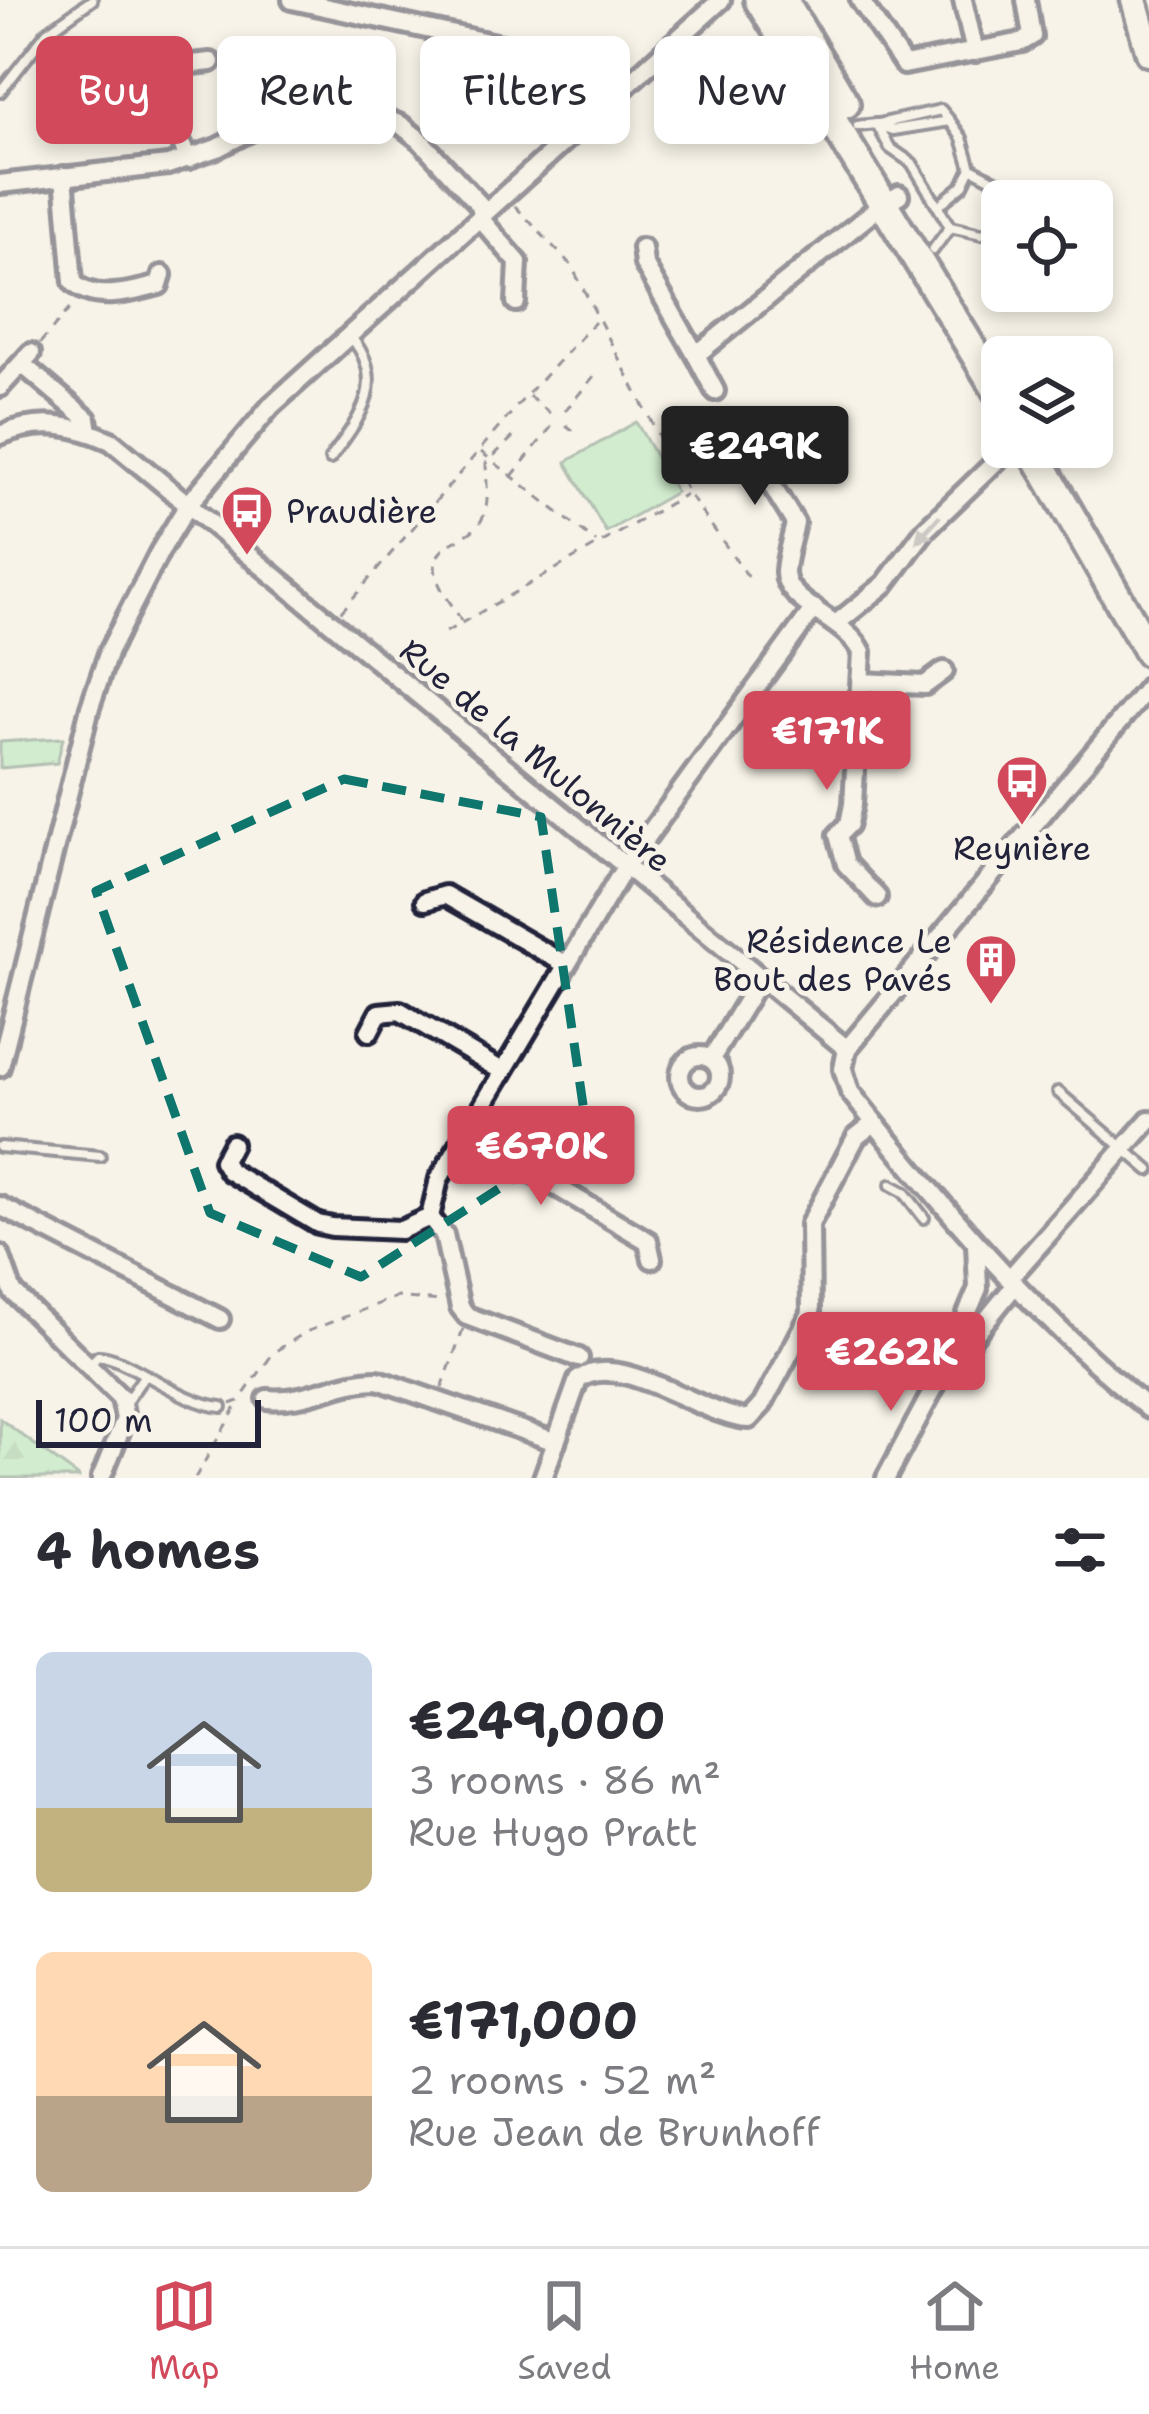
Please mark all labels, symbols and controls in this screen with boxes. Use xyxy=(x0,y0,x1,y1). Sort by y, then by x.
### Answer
chip: Buy xyxy=(36,36,193,144)
chip: Rent xyxy=(217,36,396,144)
chip: Filters xyxy=(420,36,630,144)
chip: New xyxy=(654,36,829,144)
map controls xyxy=(981,180,1113,468)
button: locate xyxy=(981,180,1113,312)
button: layers xyxy=(981,336,1113,468)
pin: €249K xyxy=(671,406,839,508)
text: €249K xyxy=(688,419,822,471)
bus stop icon: Praudière xyxy=(219,483,275,557)
place label: Praudière xyxy=(286,489,437,534)
one-way arrow xyxy=(915,515,942,544)
street label: Rue de la Mulonnière xyxy=(390,628,681,883)
pin: €171K xyxy=(743,691,911,793)
text: €171K xyxy=(770,704,884,756)
bus stop icon: Reynière xyxy=(994,753,1050,827)
place label: Reynière xyxy=(953,826,1091,871)
place label: Résidence Le Bout des Pavés xyxy=(713,919,952,1002)
building icon: Résidence Le Bout des Pavés xyxy=(963,932,1019,1006)
pin: €670K xyxy=(457,1106,625,1208)
text: €670K xyxy=(474,1119,608,1171)
pin: €262K xyxy=(807,1312,975,1414)
text: €262K xyxy=(824,1325,958,1377)
scale bar xyxy=(36,1394,261,1447)
text: 100 m xyxy=(54,1398,153,1443)
text: 4 homes xyxy=(36,1516,260,1584)
icon: filters xyxy=(1047,1517,1113,1583)
text: €249,000 xyxy=(408,1686,666,1754)
icon: home xyxy=(132,1700,276,1844)
text: 3 rooms · 86 m² xyxy=(408,1754,721,1806)
text: Rue Hugo Pratt xyxy=(408,1806,698,1858)
text: €171,000 xyxy=(408,1986,638,2054)
icon: home xyxy=(132,2000,276,2144)
text: 2 rooms · 52 m² xyxy=(408,2054,717,2106)
text: Rue Jean de Brunhoff xyxy=(408,2106,820,2158)
tab: Map xyxy=(149,2273,220,2390)
tab: Saved xyxy=(518,2273,611,2390)
tab: Home xyxy=(909,2273,1000,2390)

